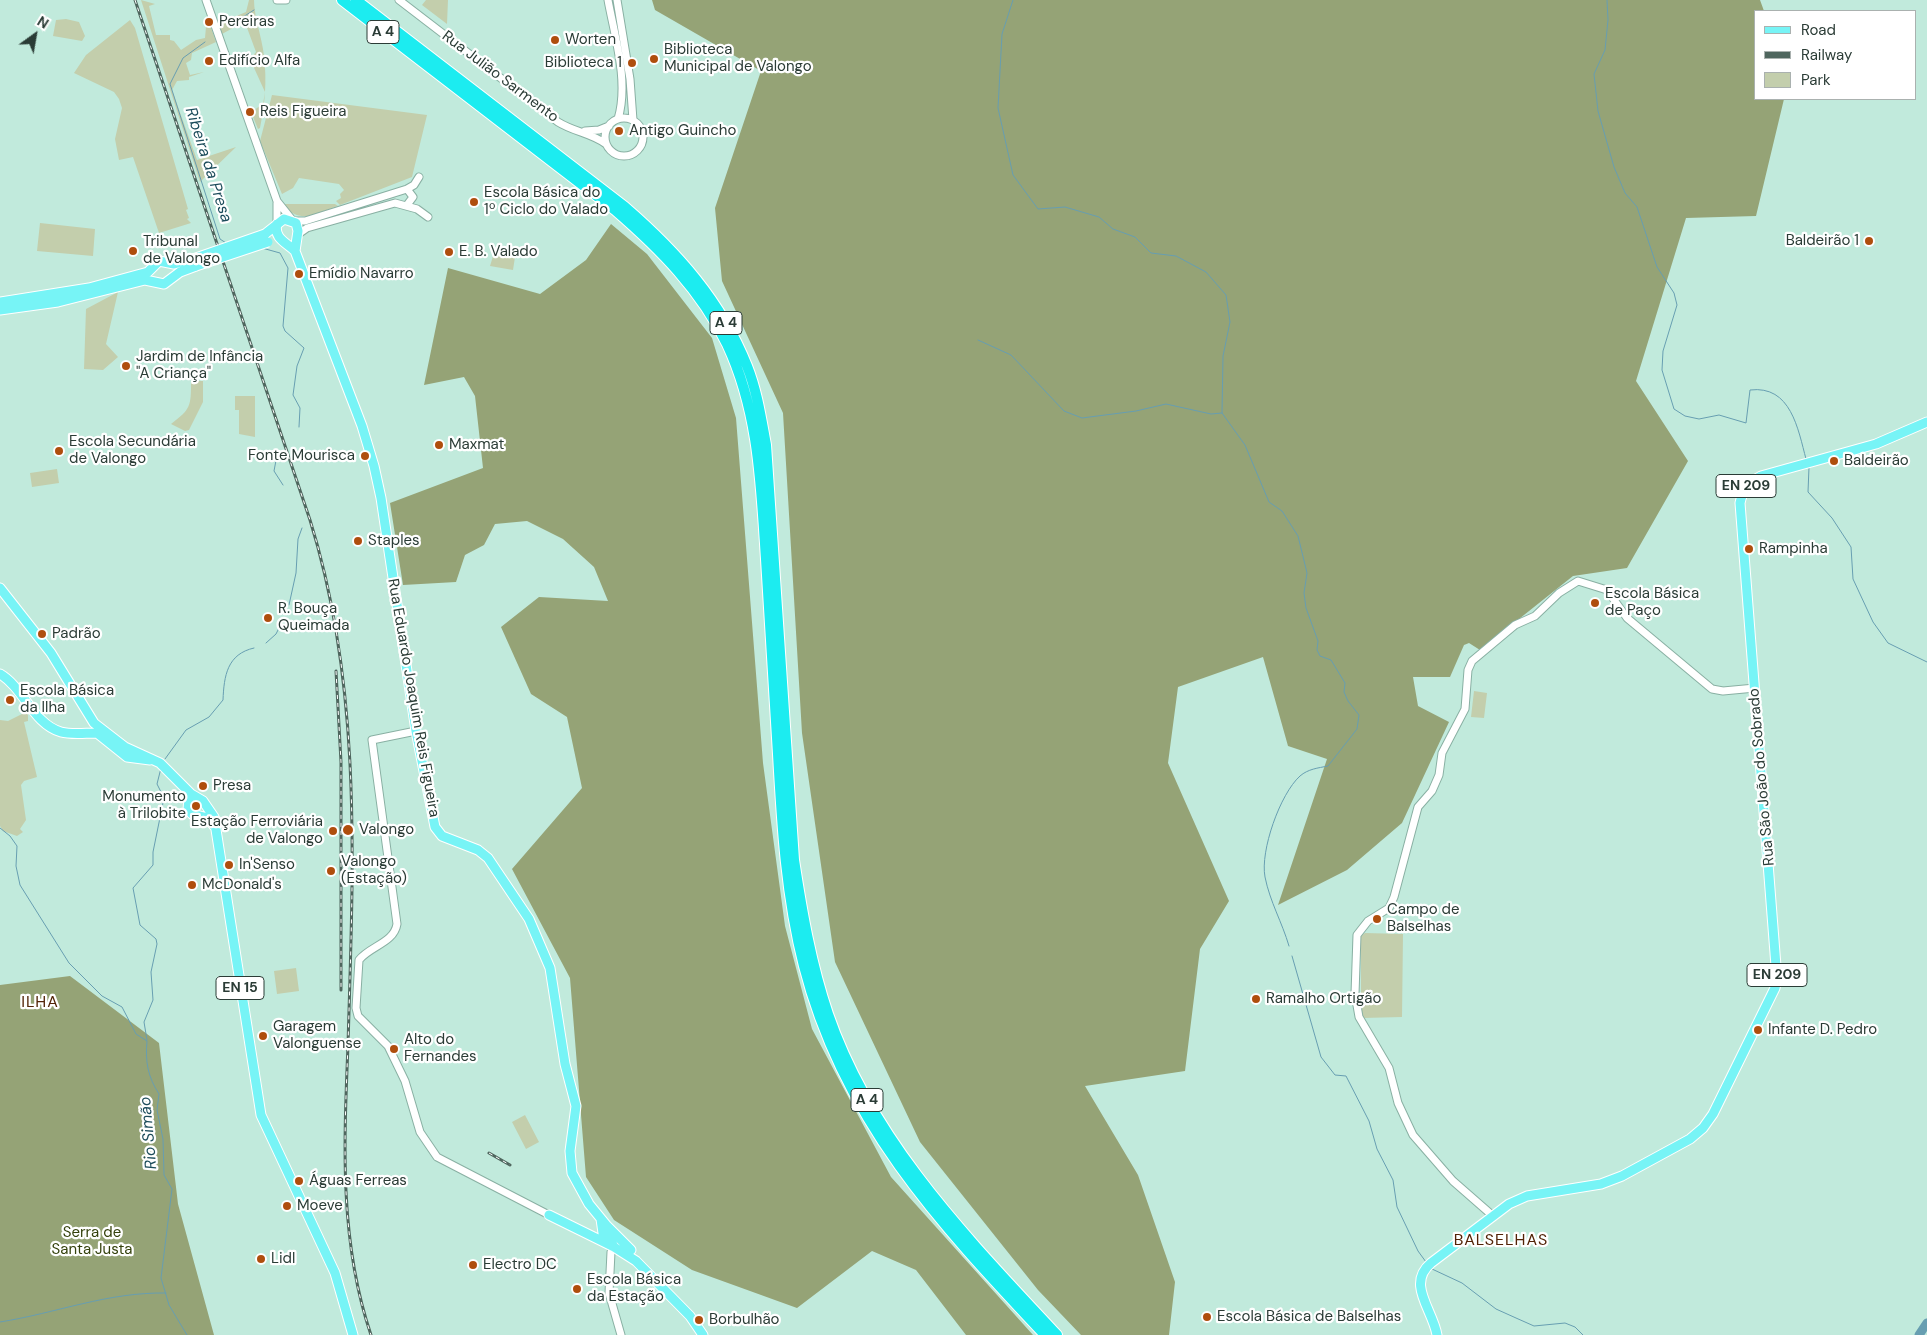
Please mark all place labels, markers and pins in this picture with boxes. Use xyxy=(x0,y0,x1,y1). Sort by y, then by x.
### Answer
place label: Pereiras xyxy=(219,13,274,31)
marker: Pereiras xyxy=(203,16,215,28)
place label: Worten xyxy=(565,31,616,49)
marker: Worten xyxy=(549,34,561,46)
place label: Biblioteca Municipal de Valongo xyxy=(664,41,812,76)
place label: Edifício Alfa xyxy=(219,52,300,70)
marker: Biblioteca Municipal de Valongo xyxy=(648,53,660,65)
place label: Biblioteca 1 xyxy=(545,54,622,72)
marker: Edifício Alfa xyxy=(203,55,215,67)
marker: Biblioteca 1 xyxy=(626,57,638,69)
place label: Reis Figueira xyxy=(260,103,347,121)
marker: Reis Figueira xyxy=(244,106,256,118)
place label: Antigo Guincho xyxy=(629,122,736,140)
marker: Antigo Guincho xyxy=(613,125,625,137)
place label: Escola Básica do 1º Ciclo do Valado xyxy=(484,184,608,219)
marker: Escola Básica do 1º Ciclo do Valado xyxy=(468,196,480,208)
place label: Baldeirão 1 xyxy=(1786,232,1859,250)
place label: Tribunal de Valongo xyxy=(143,233,220,268)
marker: Baldeirão 1 xyxy=(1863,235,1875,247)
place label: E. B. Valado xyxy=(459,243,538,261)
marker: Tribunal de Valongo xyxy=(127,245,139,257)
marker: E. B. Valado xyxy=(443,246,455,258)
place label: Emídio Navarro xyxy=(309,265,414,283)
marker: Emídio Navarro xyxy=(293,268,305,280)
place label: Jardim de Infância "A Criança" xyxy=(136,348,263,383)
marker: Jardim de Infância "A Criança" xyxy=(120,360,132,372)
place label: Escola Secundária de Valongo xyxy=(69,433,196,468)
place label: Maxmat xyxy=(449,436,504,454)
marker: Maxmat xyxy=(433,439,445,451)
marker: Escola Secundária de Valongo xyxy=(53,445,65,457)
place label: Fonte Mourisca xyxy=(248,447,355,465)
marker: Fonte Mourisca xyxy=(359,450,371,462)
place label: Baldeirão xyxy=(1844,452,1909,470)
marker: Baldeirão xyxy=(1828,455,1840,467)
place label: Staples xyxy=(368,532,420,550)
marker: Staples xyxy=(352,535,364,547)
place label: Rampinha xyxy=(1759,540,1828,558)
marker: Rampinha xyxy=(1743,543,1755,555)
place label: Escola Básica de Paço xyxy=(1605,585,1699,620)
marker: Escola Básica de Paço xyxy=(1589,597,1601,609)
place label: R. Bouça Queimada xyxy=(278,600,349,635)
marker: R. Bouça Queimada xyxy=(262,612,274,624)
place label: Padrão xyxy=(52,625,101,643)
marker: Padrão xyxy=(36,628,48,640)
place label: Escola Básica da Ilha xyxy=(20,682,114,717)
marker: Escola Básica da Ilha xyxy=(4,694,16,706)
place label: Presa xyxy=(213,777,251,795)
marker: Presa xyxy=(197,780,209,792)
place label: Monumento à Trilobite xyxy=(102,788,186,823)
marker: Monumento à Trilobite xyxy=(190,800,202,812)
place label: Estação Ferroviária de Valongo xyxy=(191,813,323,848)
place label: Valongo xyxy=(359,821,414,839)
marker: Valongo xyxy=(341,823,355,837)
marker: Estação Ferroviária de Valongo xyxy=(327,825,339,837)
place label: Valongo (Estação) xyxy=(341,853,407,888)
place label: In'Senso xyxy=(239,856,295,874)
marker: In'Senso xyxy=(223,859,235,871)
marker: Valongo (Estação) xyxy=(325,865,337,877)
place label: McDonald's xyxy=(202,876,282,894)
marker: McDonald's xyxy=(186,879,198,891)
place label: Campo de Balselhas xyxy=(1387,901,1459,936)
marker: Campo de Balselhas xyxy=(1371,913,1383,925)
place label: Ramalho Ortigão xyxy=(1266,990,1381,1008)
marker: Ramalho Ortigão xyxy=(1250,993,1262,1005)
place label: Garagem Valonguense xyxy=(273,1018,361,1053)
place label: Infante D. Pedro xyxy=(1768,1021,1877,1039)
marker: Infante D. Pedro xyxy=(1752,1024,1764,1036)
marker: Garagem Valonguense xyxy=(257,1030,269,1042)
place label: Alto do Fernandes xyxy=(404,1031,477,1066)
marker: Alto do Fernandes xyxy=(388,1043,400,1055)
place label: Águas Ferreas xyxy=(309,1172,407,1190)
marker: Águas Ferreas xyxy=(293,1175,305,1187)
place label: Moeve xyxy=(297,1197,343,1215)
marker: Moeve xyxy=(281,1200,293,1212)
place label: Lidl xyxy=(271,1250,295,1268)
marker: Lidl xyxy=(255,1253,267,1265)
place label: Electro DC xyxy=(483,1256,557,1274)
marker: Electro DC xyxy=(467,1259,479,1271)
place label: Escola Básica da Estação xyxy=(587,1271,681,1306)
marker: Escola Básica da Estação xyxy=(571,1283,583,1295)
place label: Escola Básica de Balselhas xyxy=(1217,1308,1401,1326)
place label: Borbulhão xyxy=(709,1311,779,1329)
marker: Escola Básica de Balselhas xyxy=(1201,1311,1213,1323)
marker: Borbulhão xyxy=(693,1314,705,1326)

